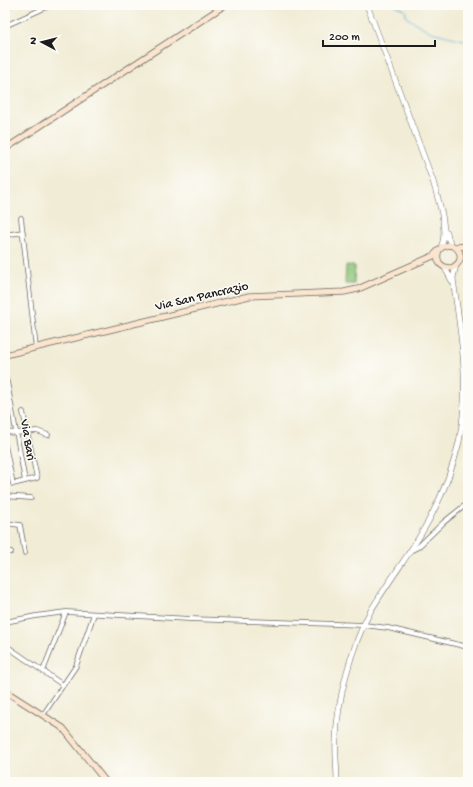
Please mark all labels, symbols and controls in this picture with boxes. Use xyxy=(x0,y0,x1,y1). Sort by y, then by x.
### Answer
north arrow xyxy=(22,22,62,62)
scale bar xyxy=(323,22,435,48)
text: 200 m xyxy=(329,31,360,45)
text: N xyxy=(28,37,40,45)
street label: Via San Pancrazio xyxy=(153,279,250,315)
street label: Via Bari xyxy=(16,417,38,462)

